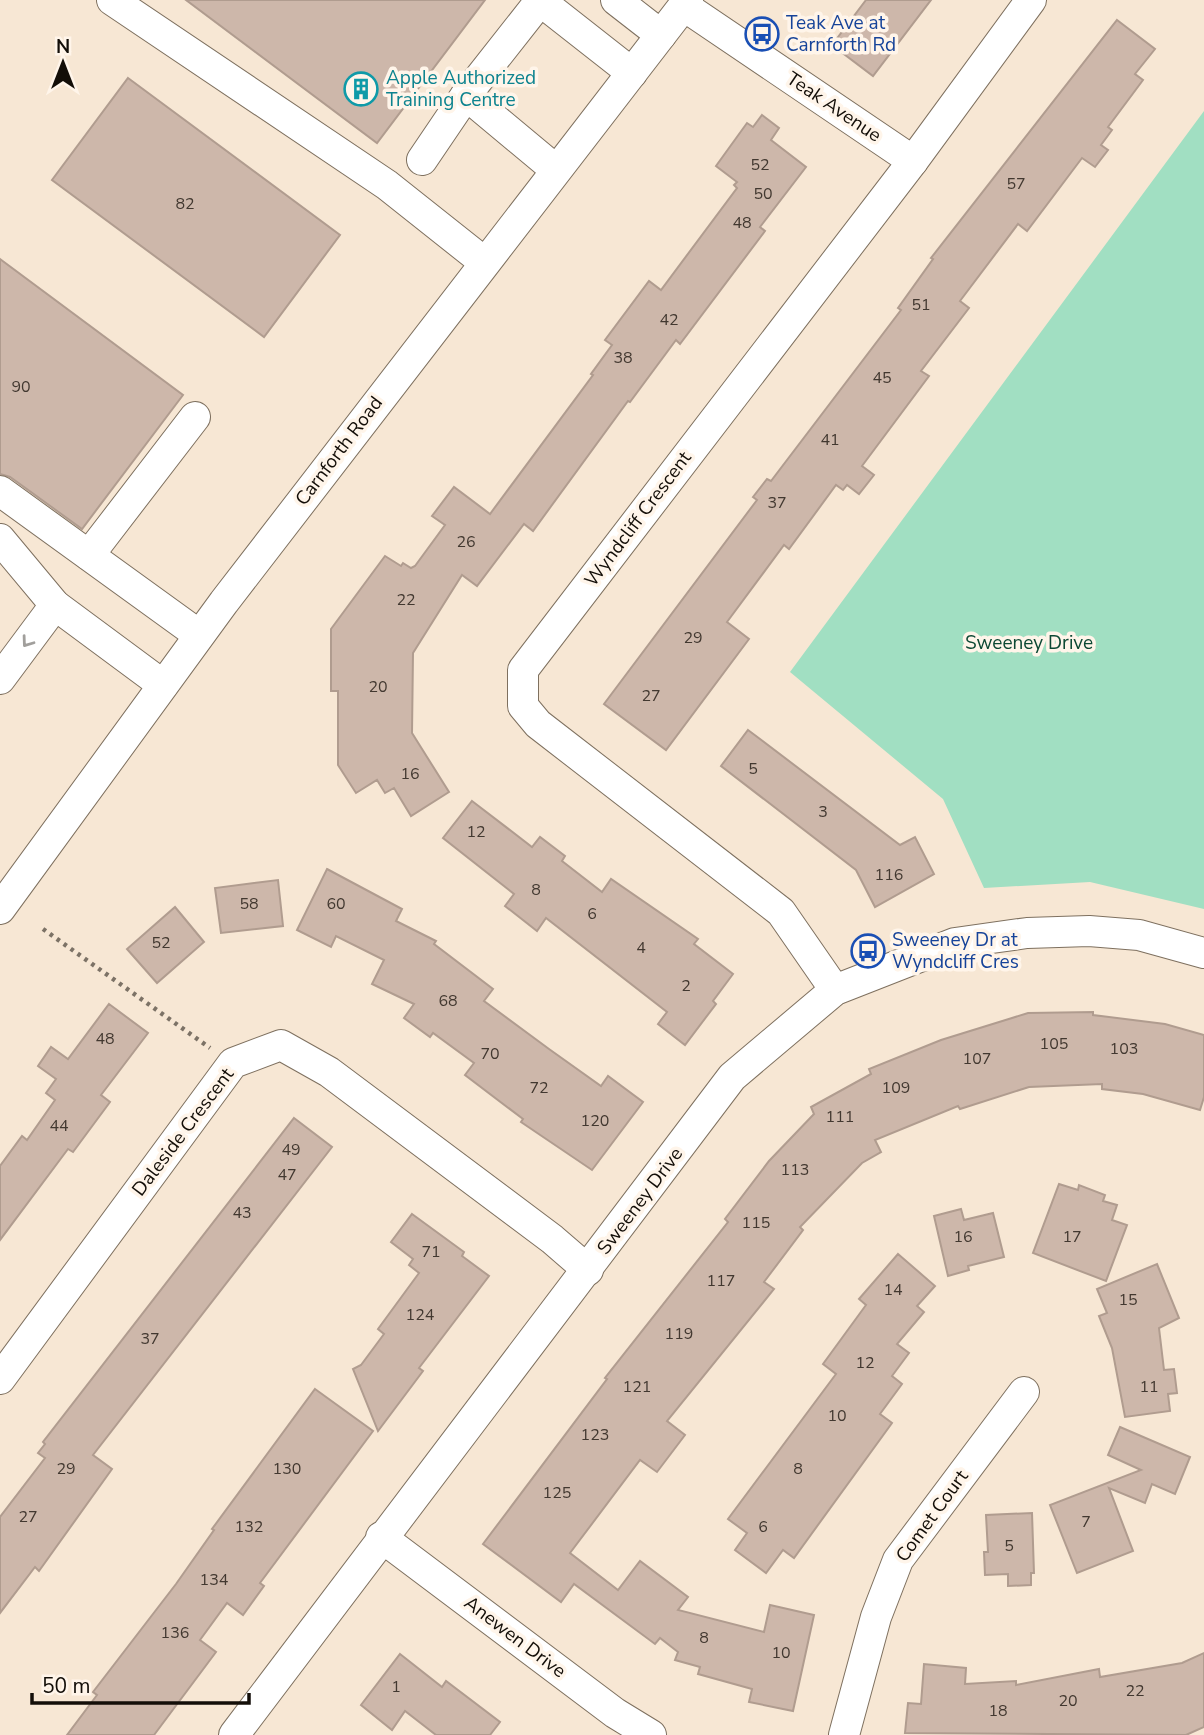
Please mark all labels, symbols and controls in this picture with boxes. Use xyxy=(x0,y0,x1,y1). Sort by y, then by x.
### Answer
place label: Teak Ave at Carnforth Rd xyxy=(786,10,896,58)
bus stop icon: Teak Ave at Carnforth Rd xyxy=(743,15,781,53)
north arrow xyxy=(28,28,98,98)
text: N xyxy=(56,34,70,60)
place label: Apple Authorized Training Centre xyxy=(386,65,536,113)
street label: Teak Avenue xyxy=(781,66,887,148)
building icon: Apple Authorized Training Centre xyxy=(342,70,380,108)
house number: 52 xyxy=(750,154,770,176)
house number: 57 xyxy=(1006,173,1026,195)
house number: 50 xyxy=(753,183,773,205)
house number: 82 xyxy=(175,193,195,215)
house number: 48 xyxy=(732,212,752,234)
house number: 51 xyxy=(911,294,931,316)
house number: 42 xyxy=(659,309,679,331)
house number: 38 xyxy=(613,347,633,369)
house number: 45 xyxy=(872,367,892,389)
house number: 90 xyxy=(11,376,31,398)
street label: Carnforth Road xyxy=(289,391,389,511)
house number: 41 xyxy=(820,429,840,451)
street label: Wyndcliff Crescent xyxy=(579,446,698,592)
house number: 37 xyxy=(767,492,787,514)
house number: 26 xyxy=(456,531,476,553)
house number: 22 xyxy=(396,589,416,611)
house number: 29 xyxy=(683,627,703,649)
park label: Sweeney Drive xyxy=(965,630,1093,656)
one-way arrow xyxy=(23,634,35,647)
house number: 20 xyxy=(368,676,388,698)
house number: 27 xyxy=(641,685,661,707)
house number: 5 xyxy=(748,758,758,780)
house number: 16 xyxy=(400,763,420,785)
house number: 3 xyxy=(818,801,828,823)
house number: 12 xyxy=(466,821,486,843)
house number: 116 xyxy=(875,864,903,886)
house number: 8 xyxy=(531,879,541,901)
house number: 58 xyxy=(239,893,259,915)
house number: 60 xyxy=(326,893,346,915)
house number: 6 xyxy=(587,903,597,925)
place label: Sweeney Dr at Wyndcliff Cres xyxy=(892,927,1019,975)
house number: 52 xyxy=(151,932,171,954)
bus stop icon: Sweeney Dr at Wyndcliff Cres xyxy=(849,932,887,970)
house number: 4 xyxy=(636,937,646,959)
house number: 2 xyxy=(681,975,691,997)
house number: 68 xyxy=(438,990,458,1012)
house number: 48 xyxy=(95,1028,115,1050)
house number: 105 xyxy=(1040,1033,1068,1055)
house number: 103 xyxy=(1110,1038,1138,1060)
house number: 70 xyxy=(480,1043,500,1065)
house number: 107 xyxy=(963,1048,991,1070)
street label: Daleside Crescent xyxy=(126,1062,240,1201)
house number: 72 xyxy=(529,1077,549,1099)
house number: 109 xyxy=(882,1077,910,1099)
house number: 111 xyxy=(826,1106,854,1128)
house number: 120 xyxy=(581,1110,609,1132)
house number: 44 xyxy=(49,1115,69,1137)
house number: 49 xyxy=(281,1139,301,1161)
street label: Sweeney Drive xyxy=(591,1142,689,1260)
house number: 113 xyxy=(781,1159,809,1181)
house number: 47 xyxy=(277,1164,297,1186)
house number: 43 xyxy=(232,1202,252,1224)
house number: 115 xyxy=(742,1212,770,1234)
house number: 16 xyxy=(953,1226,973,1248)
house number: 17 xyxy=(1062,1226,1082,1248)
house number: 71 xyxy=(421,1241,441,1263)
house number: 117 xyxy=(707,1270,735,1292)
house number: 14 xyxy=(883,1279,903,1301)
house number: 15 xyxy=(1118,1289,1138,1311)
house number: 124 xyxy=(406,1304,435,1326)
house number: 119 xyxy=(665,1323,693,1345)
house number: 37 xyxy=(140,1328,160,1350)
house number: 12 xyxy=(855,1352,875,1374)
house number: 121 xyxy=(623,1376,651,1398)
house number: 11 xyxy=(1139,1376,1159,1398)
house number: 10 xyxy=(827,1405,847,1427)
house number: 123 xyxy=(581,1424,609,1446)
house number: 29 xyxy=(56,1458,76,1480)
house number: 130 xyxy=(273,1458,301,1480)
house number: 8 xyxy=(793,1458,803,1480)
street label: Comet Court xyxy=(890,1464,974,1567)
house number: 125 xyxy=(543,1482,571,1504)
house number: 27 xyxy=(18,1506,38,1528)
house number: 7 xyxy=(1081,1511,1091,1533)
house number: 132 xyxy=(235,1516,263,1538)
house number: 6 xyxy=(758,1516,768,1538)
house number: 5 xyxy=(1004,1535,1014,1557)
house number: 134 xyxy=(200,1569,229,1591)
street label: Anewen Drive xyxy=(459,1590,571,1684)
house number: 136 xyxy=(161,1622,189,1644)
house number: 8 xyxy=(699,1627,709,1649)
house number: 10 xyxy=(771,1642,791,1664)
scale bar xyxy=(32,1662,248,1706)
text: 50 m xyxy=(42,1672,91,1700)
house number: 1 xyxy=(391,1676,401,1698)
house number: 22 xyxy=(1125,1680,1145,1702)
house number: 20 xyxy=(1058,1690,1078,1712)
house number: 18 xyxy=(988,1700,1008,1722)

